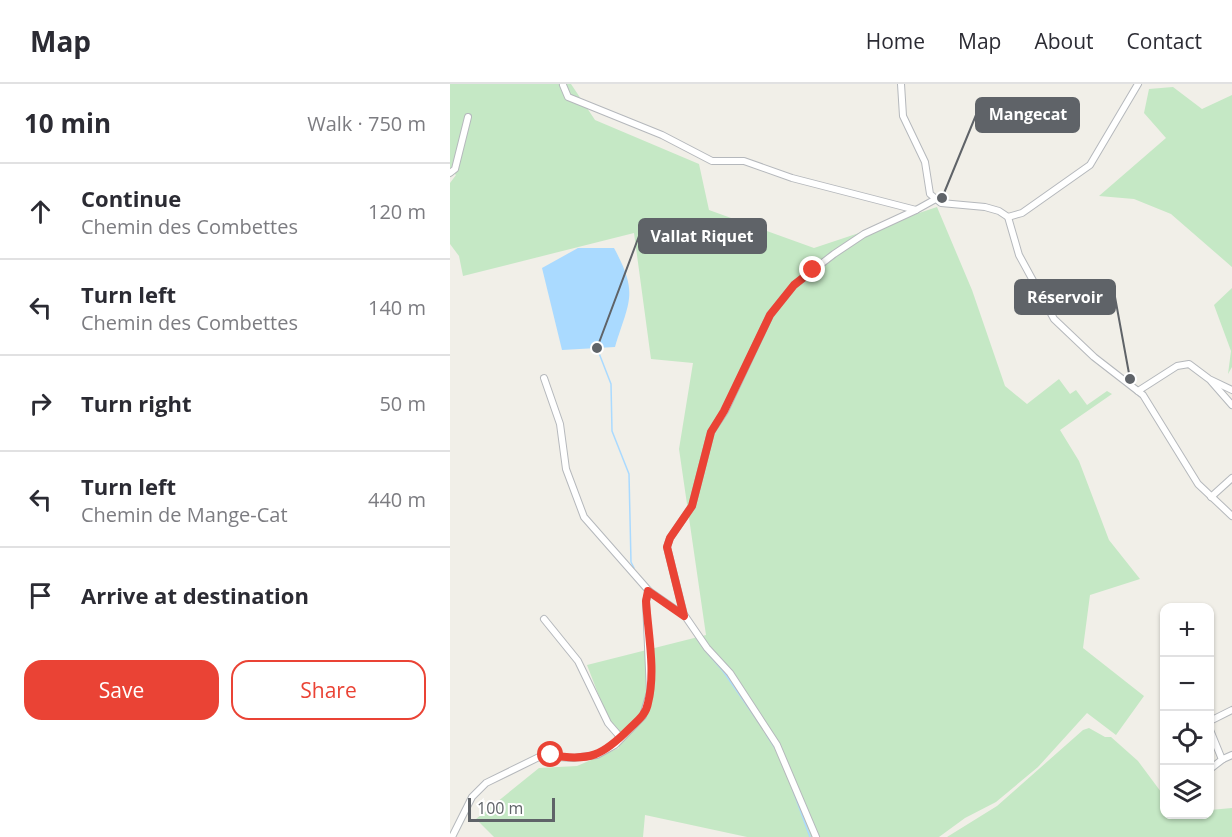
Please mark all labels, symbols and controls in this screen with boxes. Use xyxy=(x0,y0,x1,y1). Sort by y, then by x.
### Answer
text: Map xyxy=(30,22,91,60)
text: Home xyxy=(866,27,925,55)
text: Map xyxy=(958,27,1001,55)
text: About xyxy=(1034,27,1094,55)
text: Contact xyxy=(1127,27,1202,55)
callout: Mangecat xyxy=(976,98,1079,132)
text: Mangecat xyxy=(989,103,1067,125)
text: 10 min xyxy=(24,105,111,141)
text: Walk · 750 m xyxy=(307,110,426,137)
text: Continue xyxy=(81,183,181,213)
icon: ahead xyxy=(24,195,57,228)
text: 120 m xyxy=(368,198,426,225)
text: Chemin des Combettes xyxy=(81,213,298,240)
callout: Vallat Riquet xyxy=(639,219,766,253)
text: Vallat Riquet xyxy=(650,225,754,247)
route end xyxy=(799,256,825,282)
text: Turn left xyxy=(81,279,176,309)
callout: Réservoir xyxy=(1015,280,1115,314)
text: Réservoir xyxy=(1027,286,1103,308)
icon: left xyxy=(24,291,57,324)
text: 140 m xyxy=(368,294,426,321)
text: Chemin des Combettes xyxy=(81,309,298,336)
icon: right xyxy=(24,387,57,420)
text: Turn right xyxy=(81,388,192,418)
text: 50 m xyxy=(379,390,426,417)
text: Turn left xyxy=(81,471,176,501)
icon: left xyxy=(24,483,57,516)
text: 440 m xyxy=(368,486,426,513)
text: Chemin de Mange-Cat xyxy=(81,501,288,528)
icon: arrive xyxy=(24,579,57,612)
text: Arrive at destination xyxy=(81,580,309,610)
map controls xyxy=(1160,603,1214,819)
button: + xyxy=(1160,603,1214,657)
button: − xyxy=(1160,657,1214,711)
button: Save xyxy=(24,660,219,720)
button: Share xyxy=(231,660,426,720)
button: locate xyxy=(1160,711,1214,765)
route start xyxy=(537,741,563,767)
button: layers xyxy=(1160,765,1214,819)
scale bar xyxy=(468,795,555,822)
text: 100 m xyxy=(477,797,523,819)

